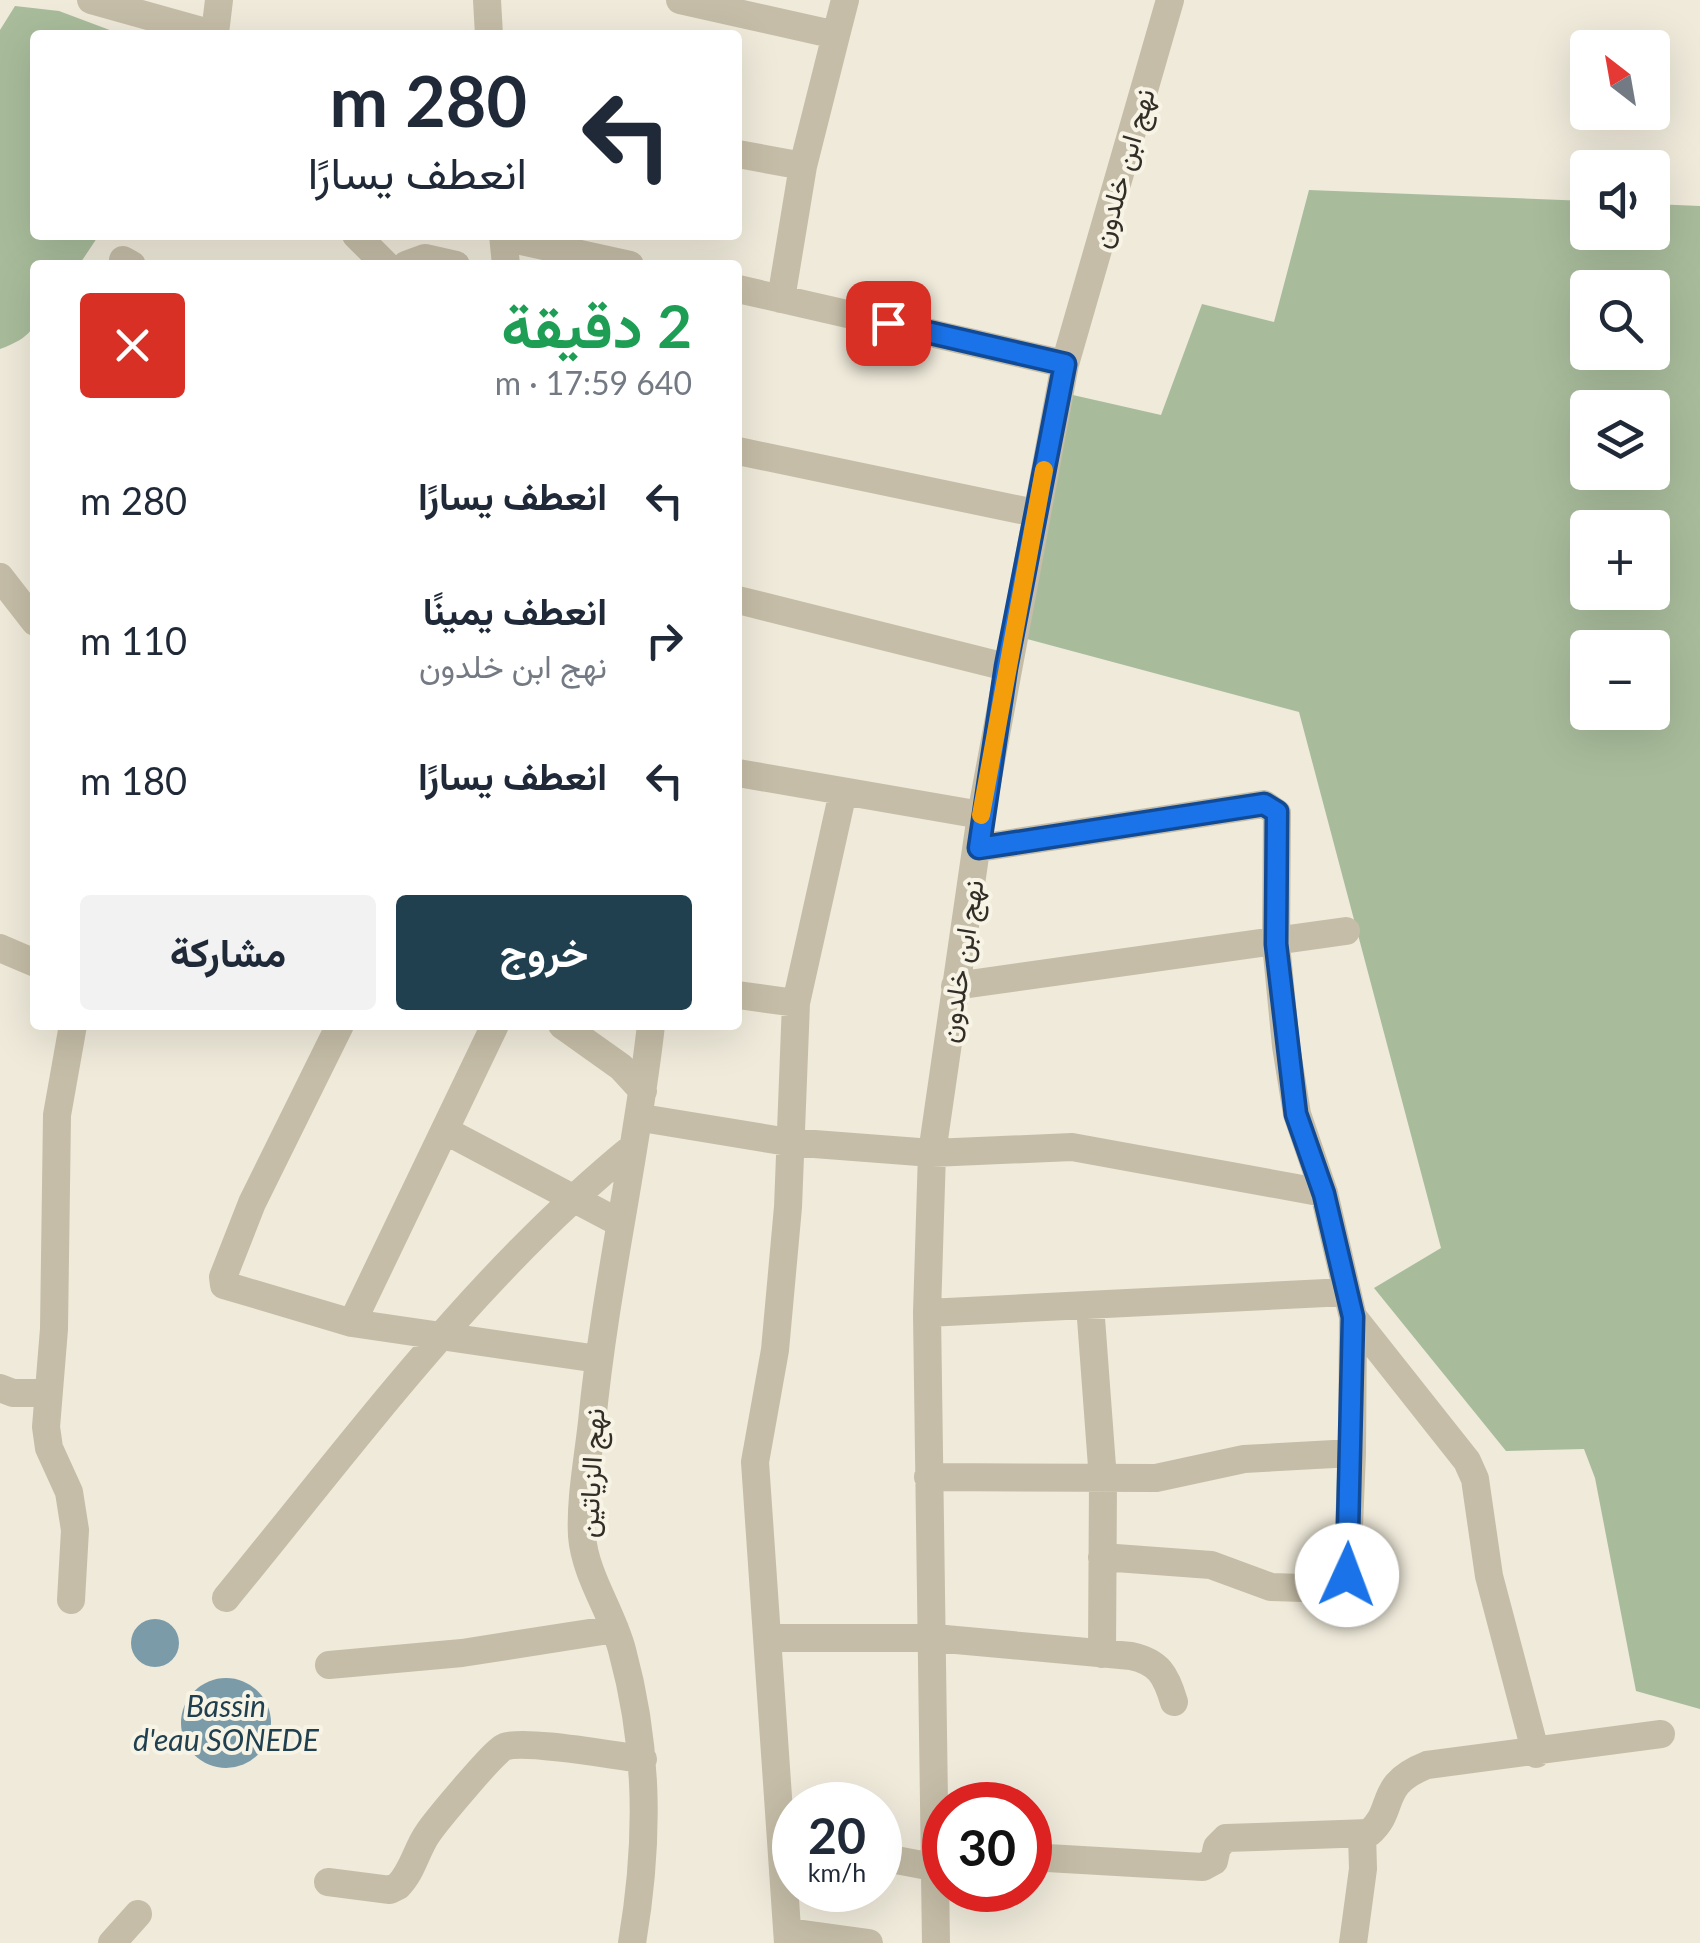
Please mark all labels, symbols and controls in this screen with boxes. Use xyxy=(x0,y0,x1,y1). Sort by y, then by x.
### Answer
north arrow xyxy=(1570,30,1670,130)
map controls xyxy=(1570,30,1670,730)
text: 280 m xyxy=(330,58,527,142)
icon: left xyxy=(562,70,692,200)
street label: نهج ابن خلدون xyxy=(1083,84,1165,253)
text: انعطف يسارًا xyxy=(308,145,527,199)
button: sound xyxy=(1570,150,1670,250)
button: search xyxy=(1570,270,1670,370)
pin xyxy=(846,281,931,366)
text: 2 دقيقة xyxy=(501,289,692,361)
button: close xyxy=(80,293,185,398)
icon: arrive xyxy=(861,296,916,351)
text: 640 m · 17:59 xyxy=(495,363,692,402)
button: layers xyxy=(1570,390,1670,490)
text: انعطف يسارًا xyxy=(418,472,607,518)
icon: left xyxy=(637,473,692,528)
text: 280 m xyxy=(80,477,187,523)
button: + xyxy=(1570,510,1670,610)
text: انعطف يمينًا xyxy=(423,587,607,633)
icon: right xyxy=(637,613,692,668)
text: 110 m xyxy=(80,617,187,663)
button: − xyxy=(1570,630,1670,730)
text: نهج ابن خلدون xyxy=(419,646,607,685)
text: انعطف يسارًا xyxy=(418,752,607,798)
icon: left xyxy=(637,753,692,808)
text: 180 m xyxy=(80,757,187,803)
street label: نهج ابن خلدون xyxy=(930,877,994,1045)
button: مشاركة xyxy=(80,895,376,1010)
button: خروج xyxy=(396,895,692,1010)
street label: نهج الزياتين xyxy=(570,1407,614,1539)
position arrow xyxy=(1295,1523,1399,1627)
water label: Bassin d'eau SONEDE xyxy=(133,1687,320,1757)
speed limit sign: 30 xyxy=(922,1782,1052,1912)
text: 20 xyxy=(808,1805,866,1865)
text: km/h xyxy=(808,1857,866,1887)

